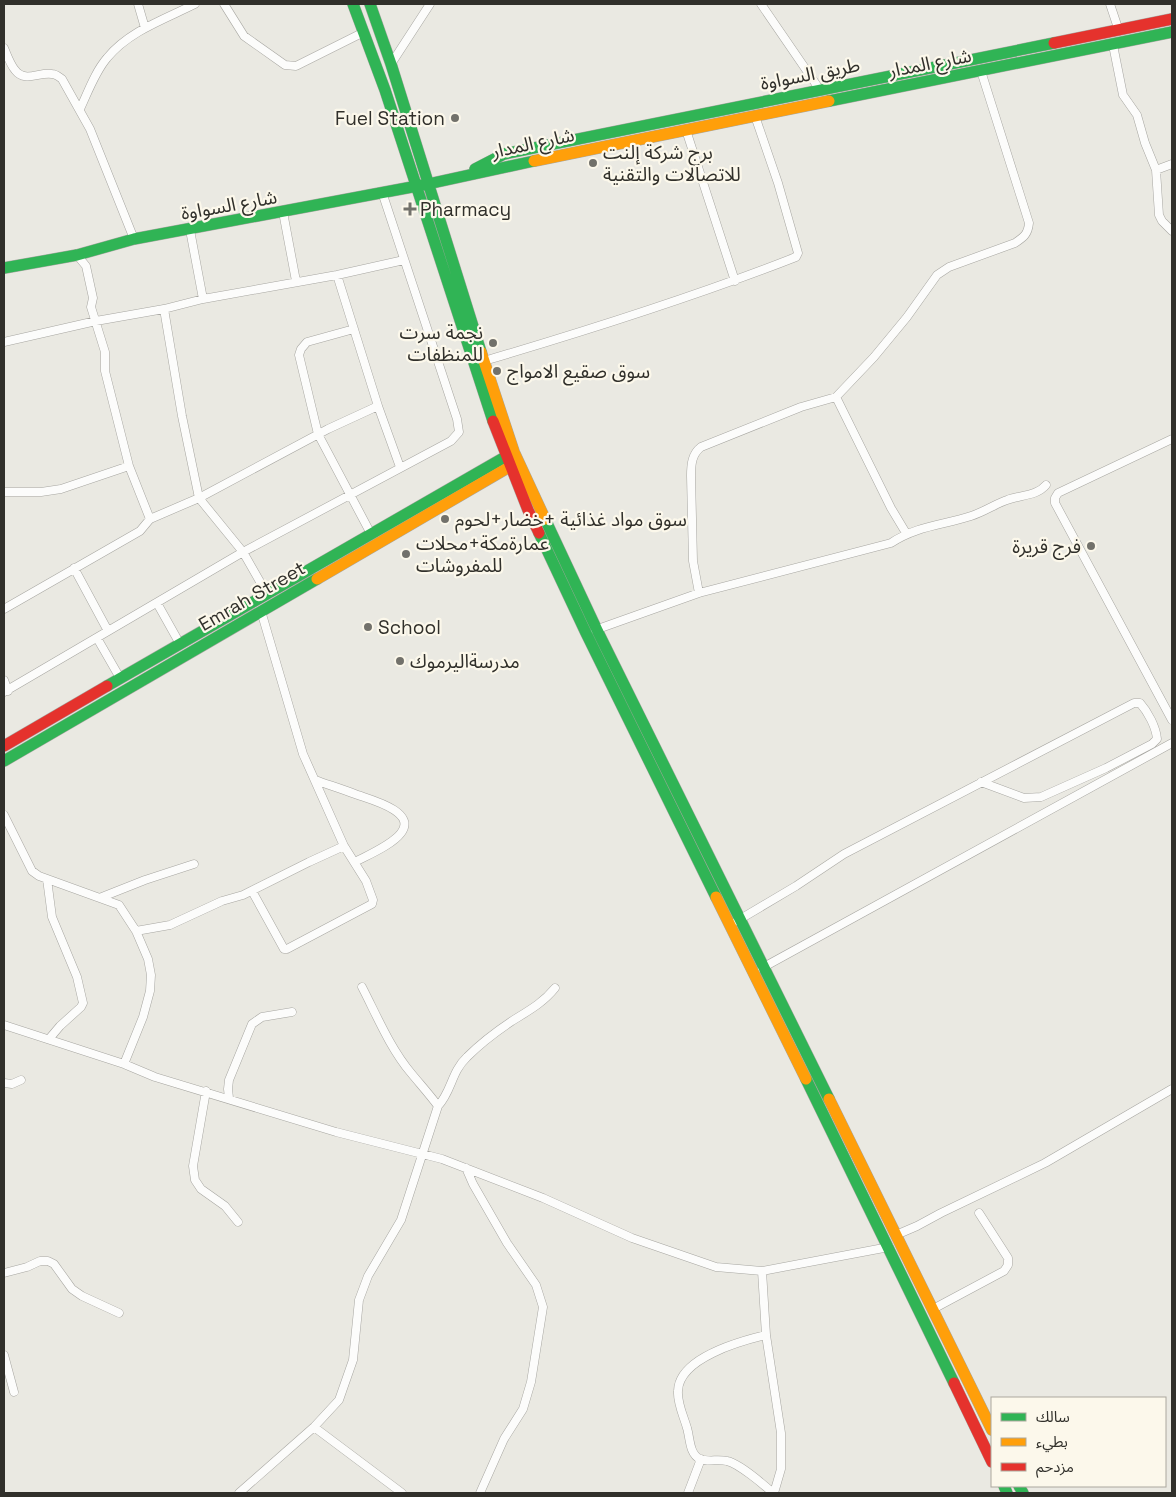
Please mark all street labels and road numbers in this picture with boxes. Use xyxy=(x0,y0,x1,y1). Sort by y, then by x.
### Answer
street label: شارع المدار xyxy=(885,43,974,84)
street label: طريق السواوة xyxy=(758,52,862,96)
street label: شارع المدار xyxy=(488,122,577,165)
street label: شارع السواوة xyxy=(179,184,279,227)
street label: Emrah Street xyxy=(194,555,310,637)

